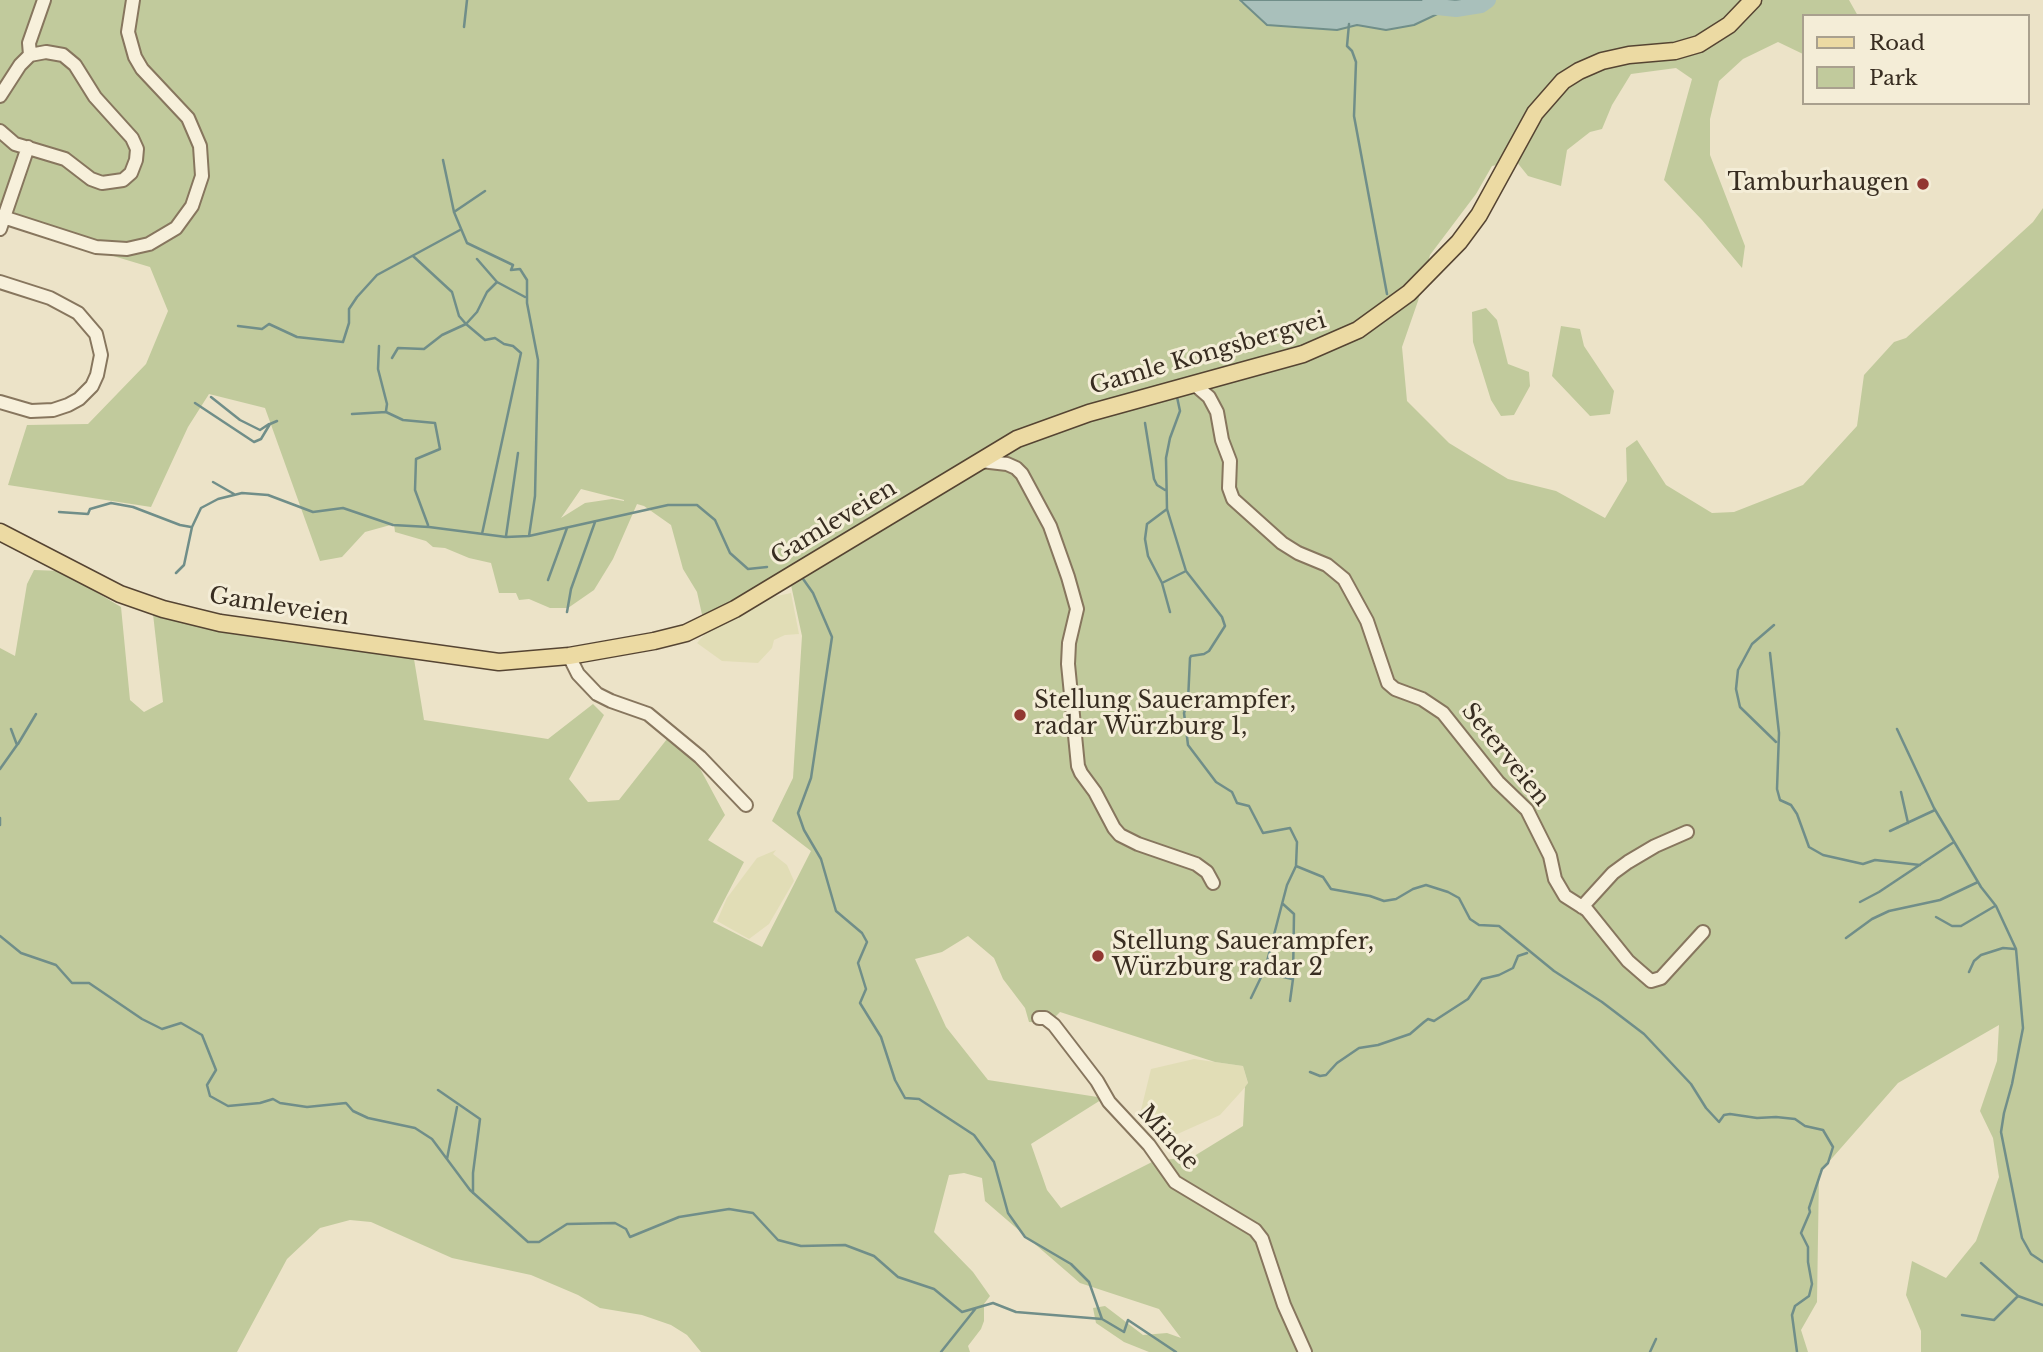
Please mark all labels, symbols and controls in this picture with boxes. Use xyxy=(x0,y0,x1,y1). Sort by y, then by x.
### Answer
legend xyxy=(1801,14,2029,105)
text: Road xyxy=(1869,30,1925,56)
text: Park xyxy=(1869,65,1918,91)
place label: Tamburhaugen xyxy=(1727,170,1909,198)
marker: Tamburhaugen xyxy=(1915,176,1931,192)
street label: Gamle Kongsbergvei xyxy=(1087,307,1329,401)
street label: Gamleveien xyxy=(766,475,902,571)
street label: Gamleveien xyxy=(207,582,351,632)
place label: Stellung Sauerampfer, radar Würzburg 1, xyxy=(1034,688,1296,742)
street label: Seterveien xyxy=(1455,698,1555,812)
marker: Stellung Sauerampfer, radar Würzburg 1, xyxy=(1012,707,1028,723)
place label: Stellung Sauerampfer, Würzburg radar 2 xyxy=(1112,929,1374,983)
marker: Stellung Sauerampfer, Würzburg radar 2 xyxy=(1090,948,1106,964)
street label: Minde xyxy=(1132,1100,1204,1176)

